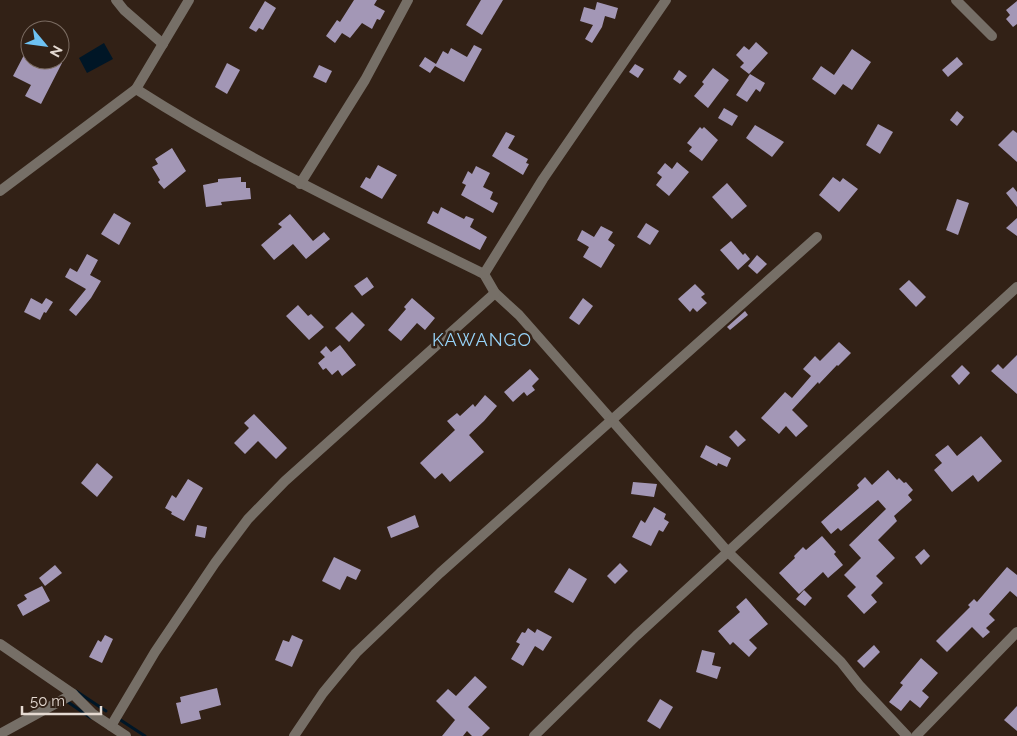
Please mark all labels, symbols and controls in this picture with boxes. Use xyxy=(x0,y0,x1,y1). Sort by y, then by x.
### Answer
north arrow xyxy=(20,20,70,70)
text: N xyxy=(47,43,66,60)
district label: KAWANGO xyxy=(432,329,532,350)
scale bar xyxy=(22,684,101,716)
text: 50 m xyxy=(30,692,65,710)

